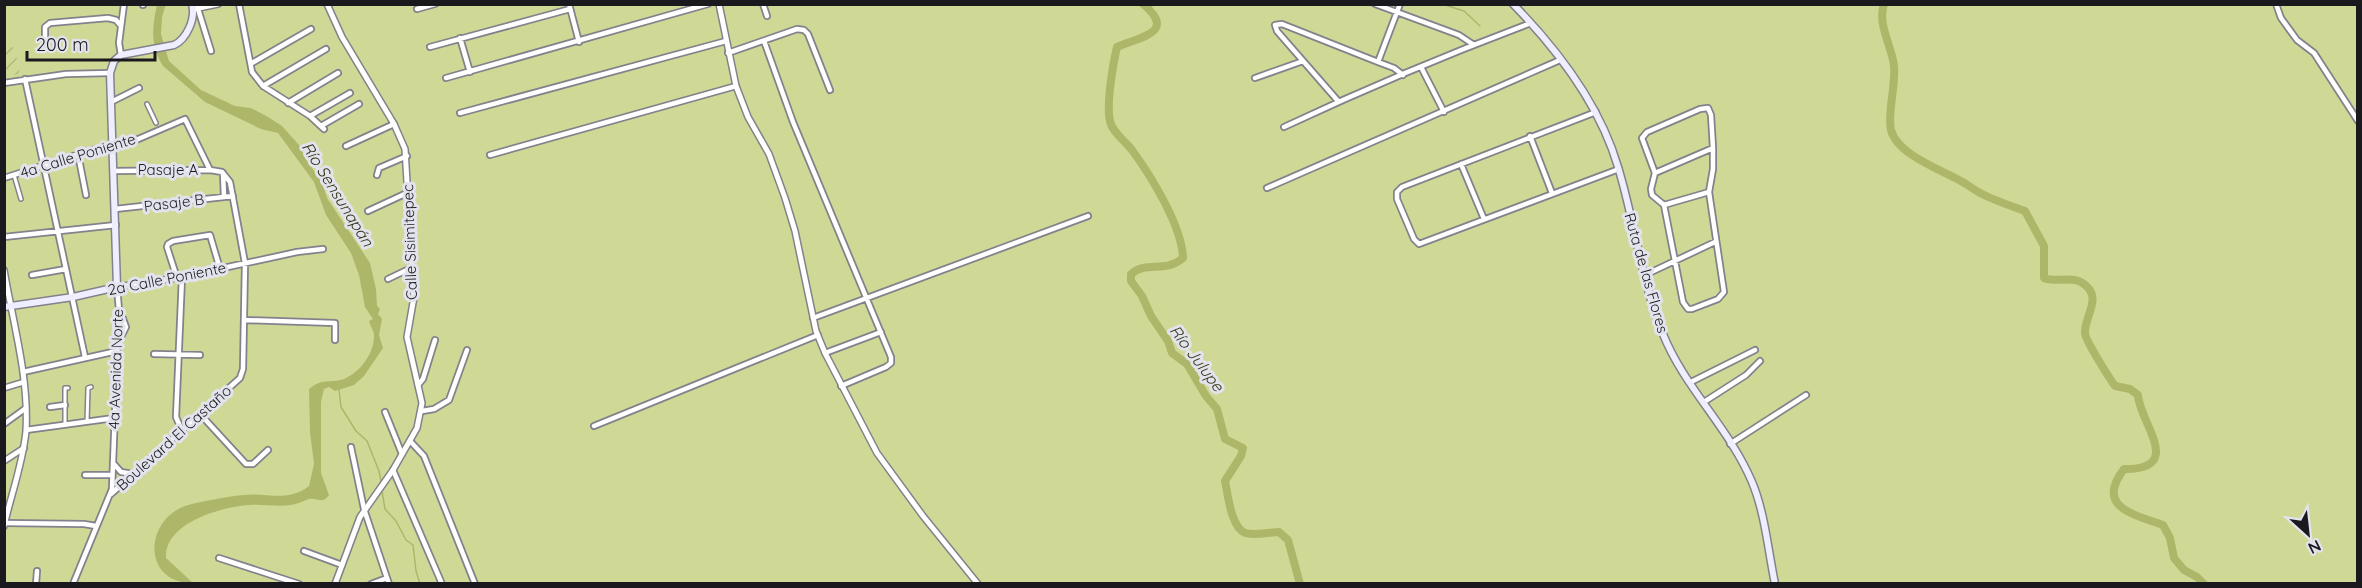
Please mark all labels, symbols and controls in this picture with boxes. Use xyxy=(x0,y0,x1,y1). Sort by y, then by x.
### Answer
scale bar xyxy=(27,24,154,62)
text: 200 m xyxy=(36,33,89,56)
street label: 4a Calle Poniente xyxy=(18,129,138,182)
water label: Río Sensunapán xyxy=(298,138,379,251)
street label: Pasaje A xyxy=(138,160,199,179)
street label: Calle Sisimitepec xyxy=(398,184,421,300)
street label: Pasaje B xyxy=(143,189,205,216)
street label: Ruta de las Flores xyxy=(1620,211,1673,335)
street label: 2a Calle Poniente xyxy=(106,258,228,299)
street label: 4a Avenida Norte xyxy=(104,309,127,429)
water label: Río Julupe xyxy=(1166,321,1229,396)
street label: Boulevard El Castaño xyxy=(112,381,235,494)
north arrow xyxy=(2278,504,2338,564)
text: N xyxy=(2305,536,2325,559)

